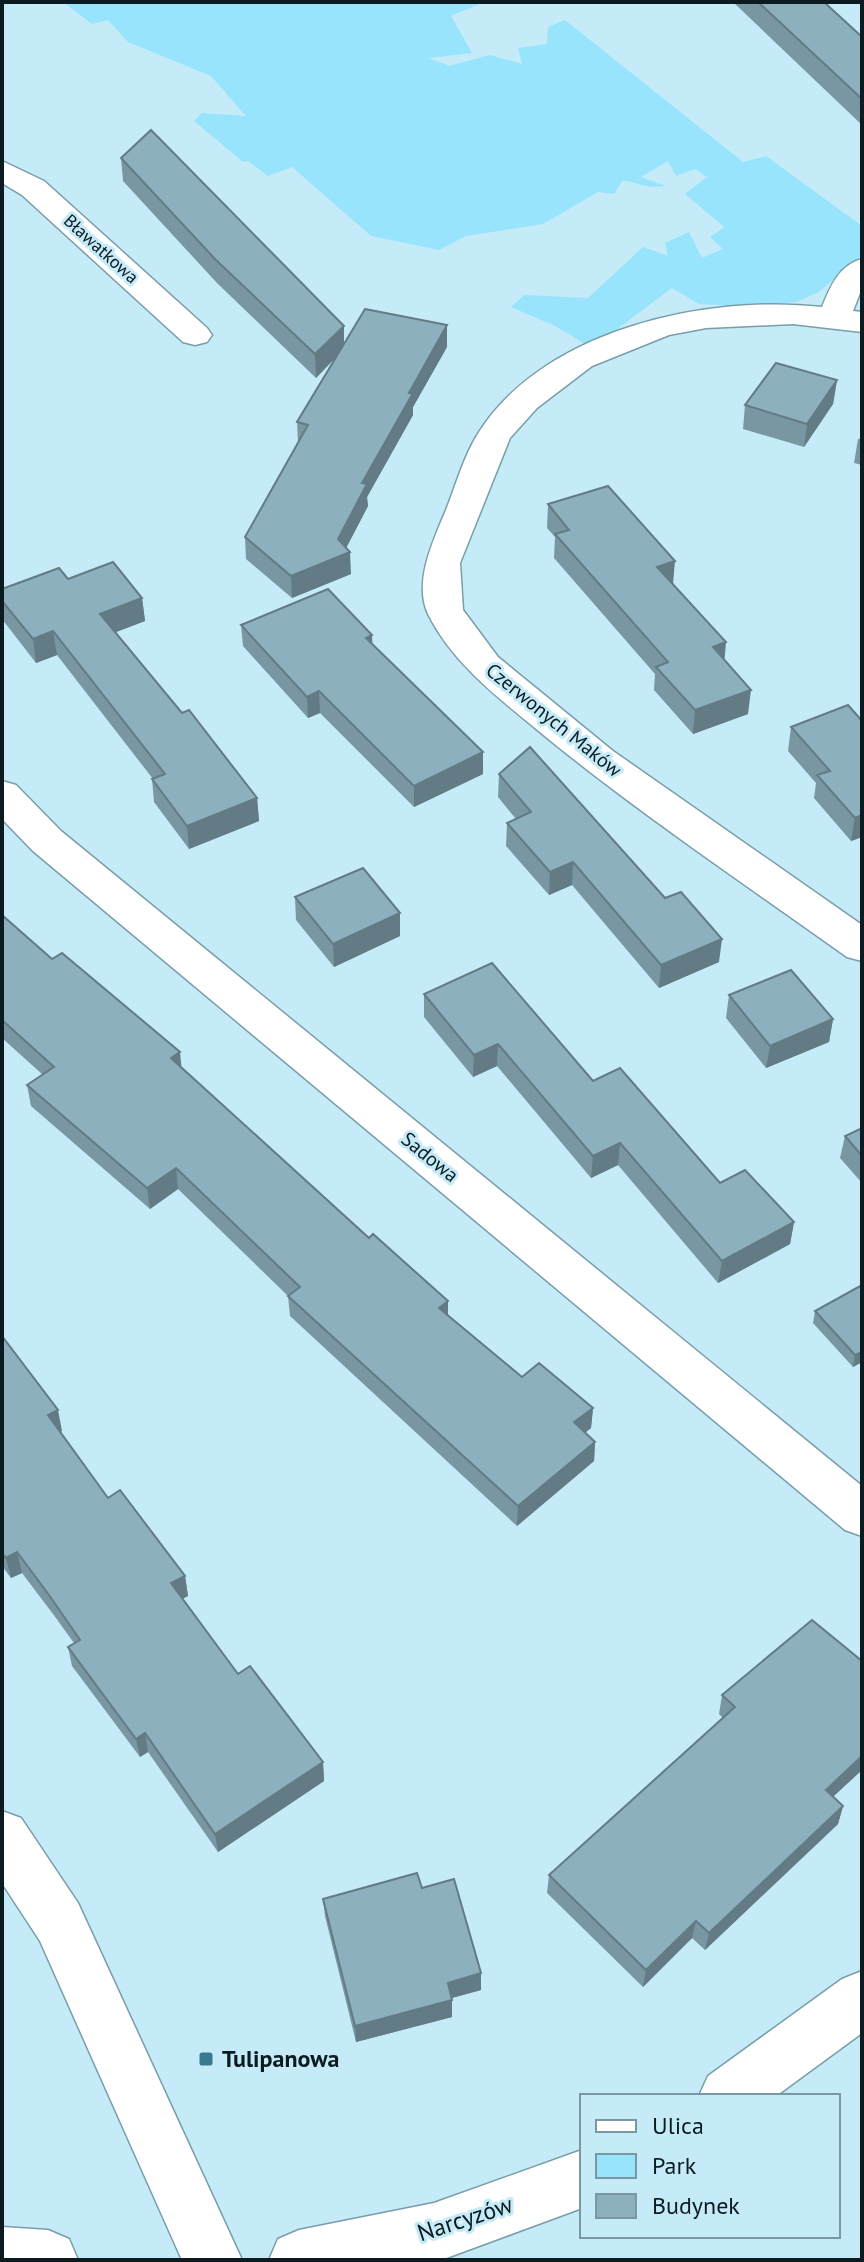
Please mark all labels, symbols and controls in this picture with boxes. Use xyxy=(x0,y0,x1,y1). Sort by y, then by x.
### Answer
street label: Bławatkowa xyxy=(59,209,144,288)
street label: Czerwonych Maków xyxy=(481,657,627,783)
street label: Sadowa xyxy=(396,1126,464,1188)
place label: Tulipanowa xyxy=(222,2043,339,2074)
marker: Tulipanowa xyxy=(197,2050,215,2068)
legend xyxy=(580,2094,840,2238)
text: Ulica xyxy=(652,2110,704,2141)
text: Park xyxy=(652,2150,697,2181)
street label: Narcyzów xyxy=(413,2188,517,2248)
text: Budynek xyxy=(652,2190,740,2221)

